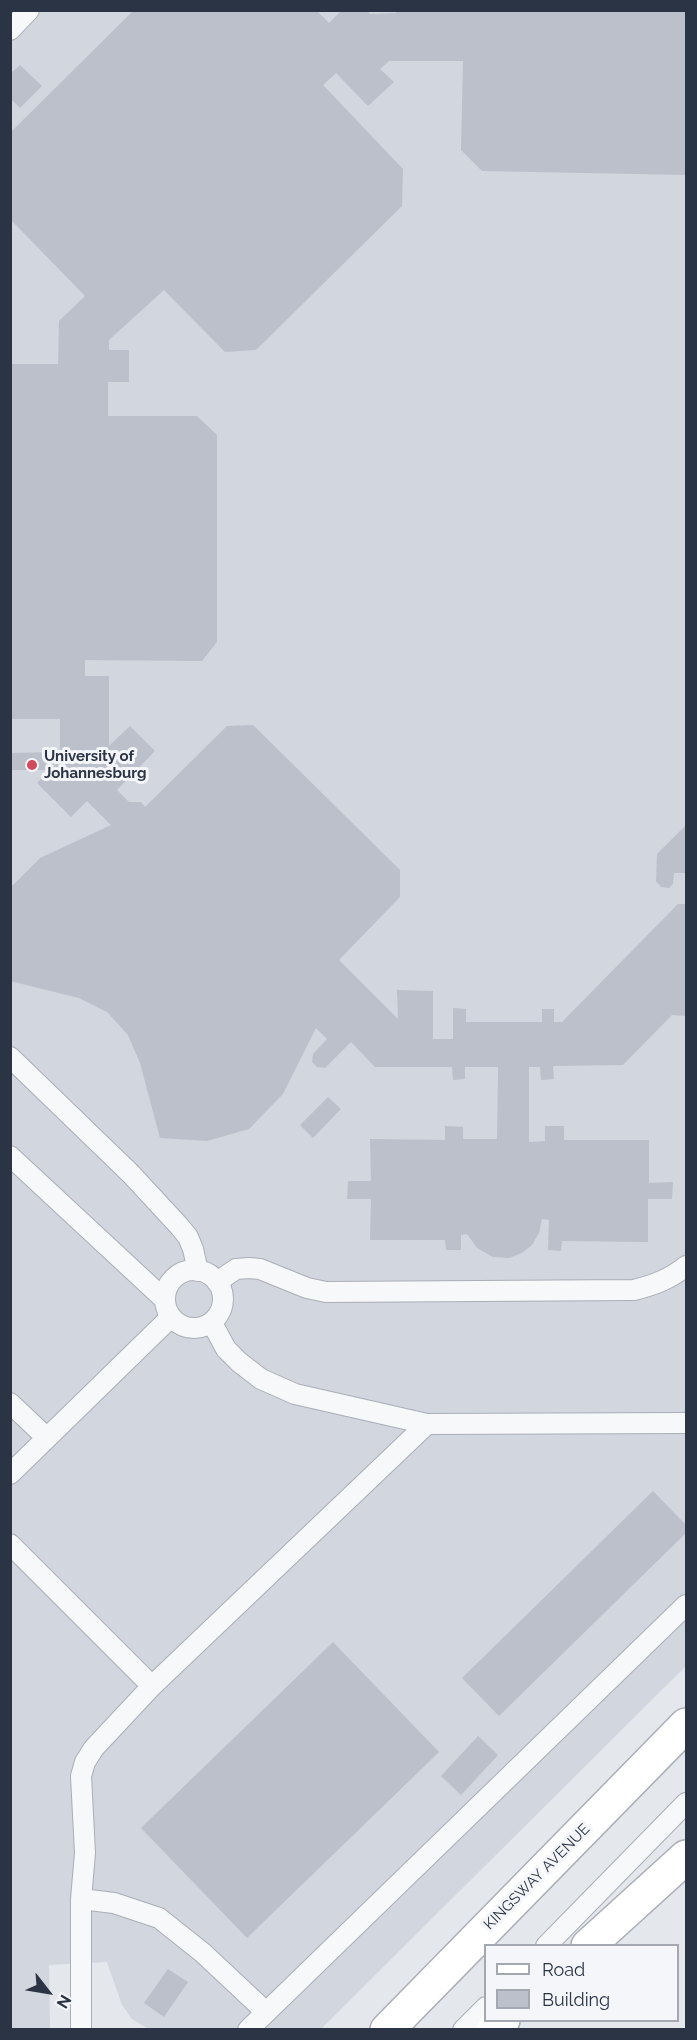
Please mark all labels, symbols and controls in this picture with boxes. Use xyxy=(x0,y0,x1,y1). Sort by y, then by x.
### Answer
place label: University of Johannesburg xyxy=(44,747,147,782)
marker: University of Johannesburg xyxy=(25,758,39,772)
street label: KINGSWAY AVENUE xyxy=(480,1820,594,1934)
legend xyxy=(484,1944,679,2022)
text: Road xyxy=(542,1959,585,1980)
north arrow xyxy=(18,1962,78,2022)
text: Building xyxy=(542,1989,610,2010)
text: N xyxy=(53,1991,75,2012)

